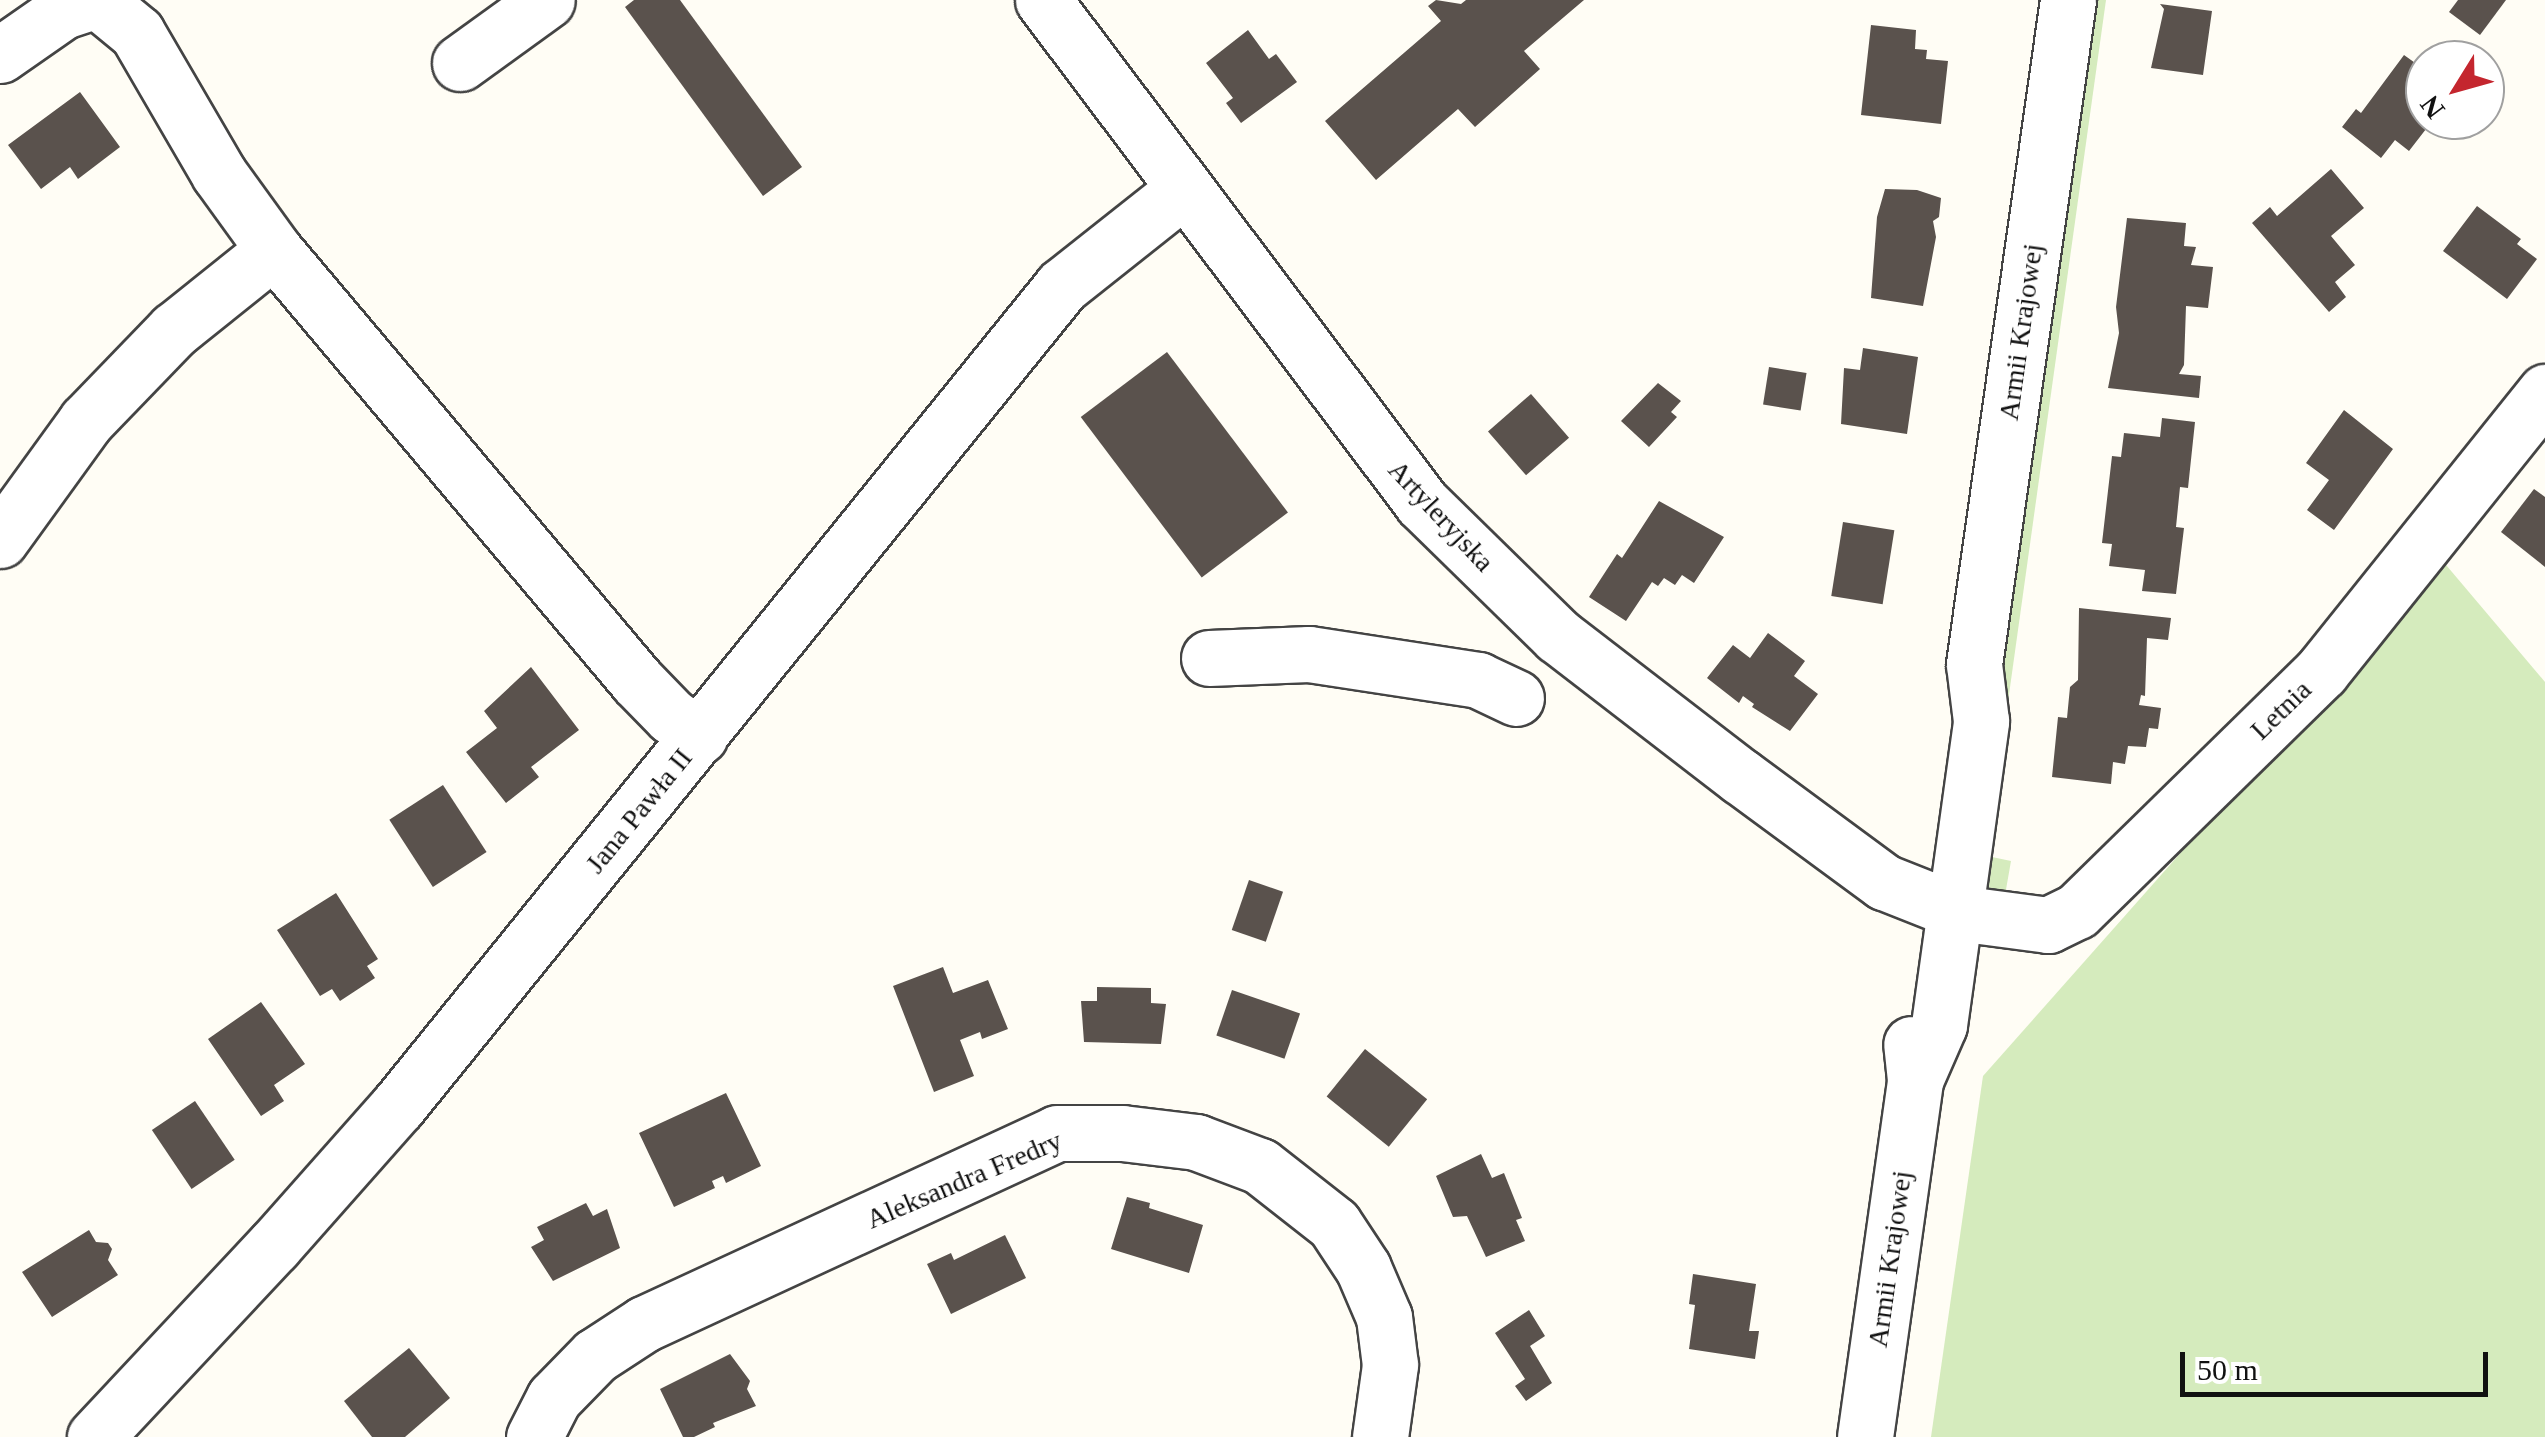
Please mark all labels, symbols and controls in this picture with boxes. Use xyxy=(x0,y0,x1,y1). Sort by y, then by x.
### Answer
north arrow xyxy=(2405,40,2505,140)
text: N xyxy=(2414,90,2451,125)
street label: Armii Krajowej xyxy=(1992,241,2050,423)
street label: Artyleryjska xyxy=(1381,453,1501,579)
street label: Letnia xyxy=(2244,673,2318,747)
street label: Jana Pawła II xyxy=(578,742,700,880)
street label: Aleksandra Fredry xyxy=(861,1124,1067,1236)
street label: Armii Krajowej xyxy=(1861,1168,1919,1350)
scale bar xyxy=(2185,1332,2492,1394)
text: 50 m xyxy=(2197,1353,2258,1386)

